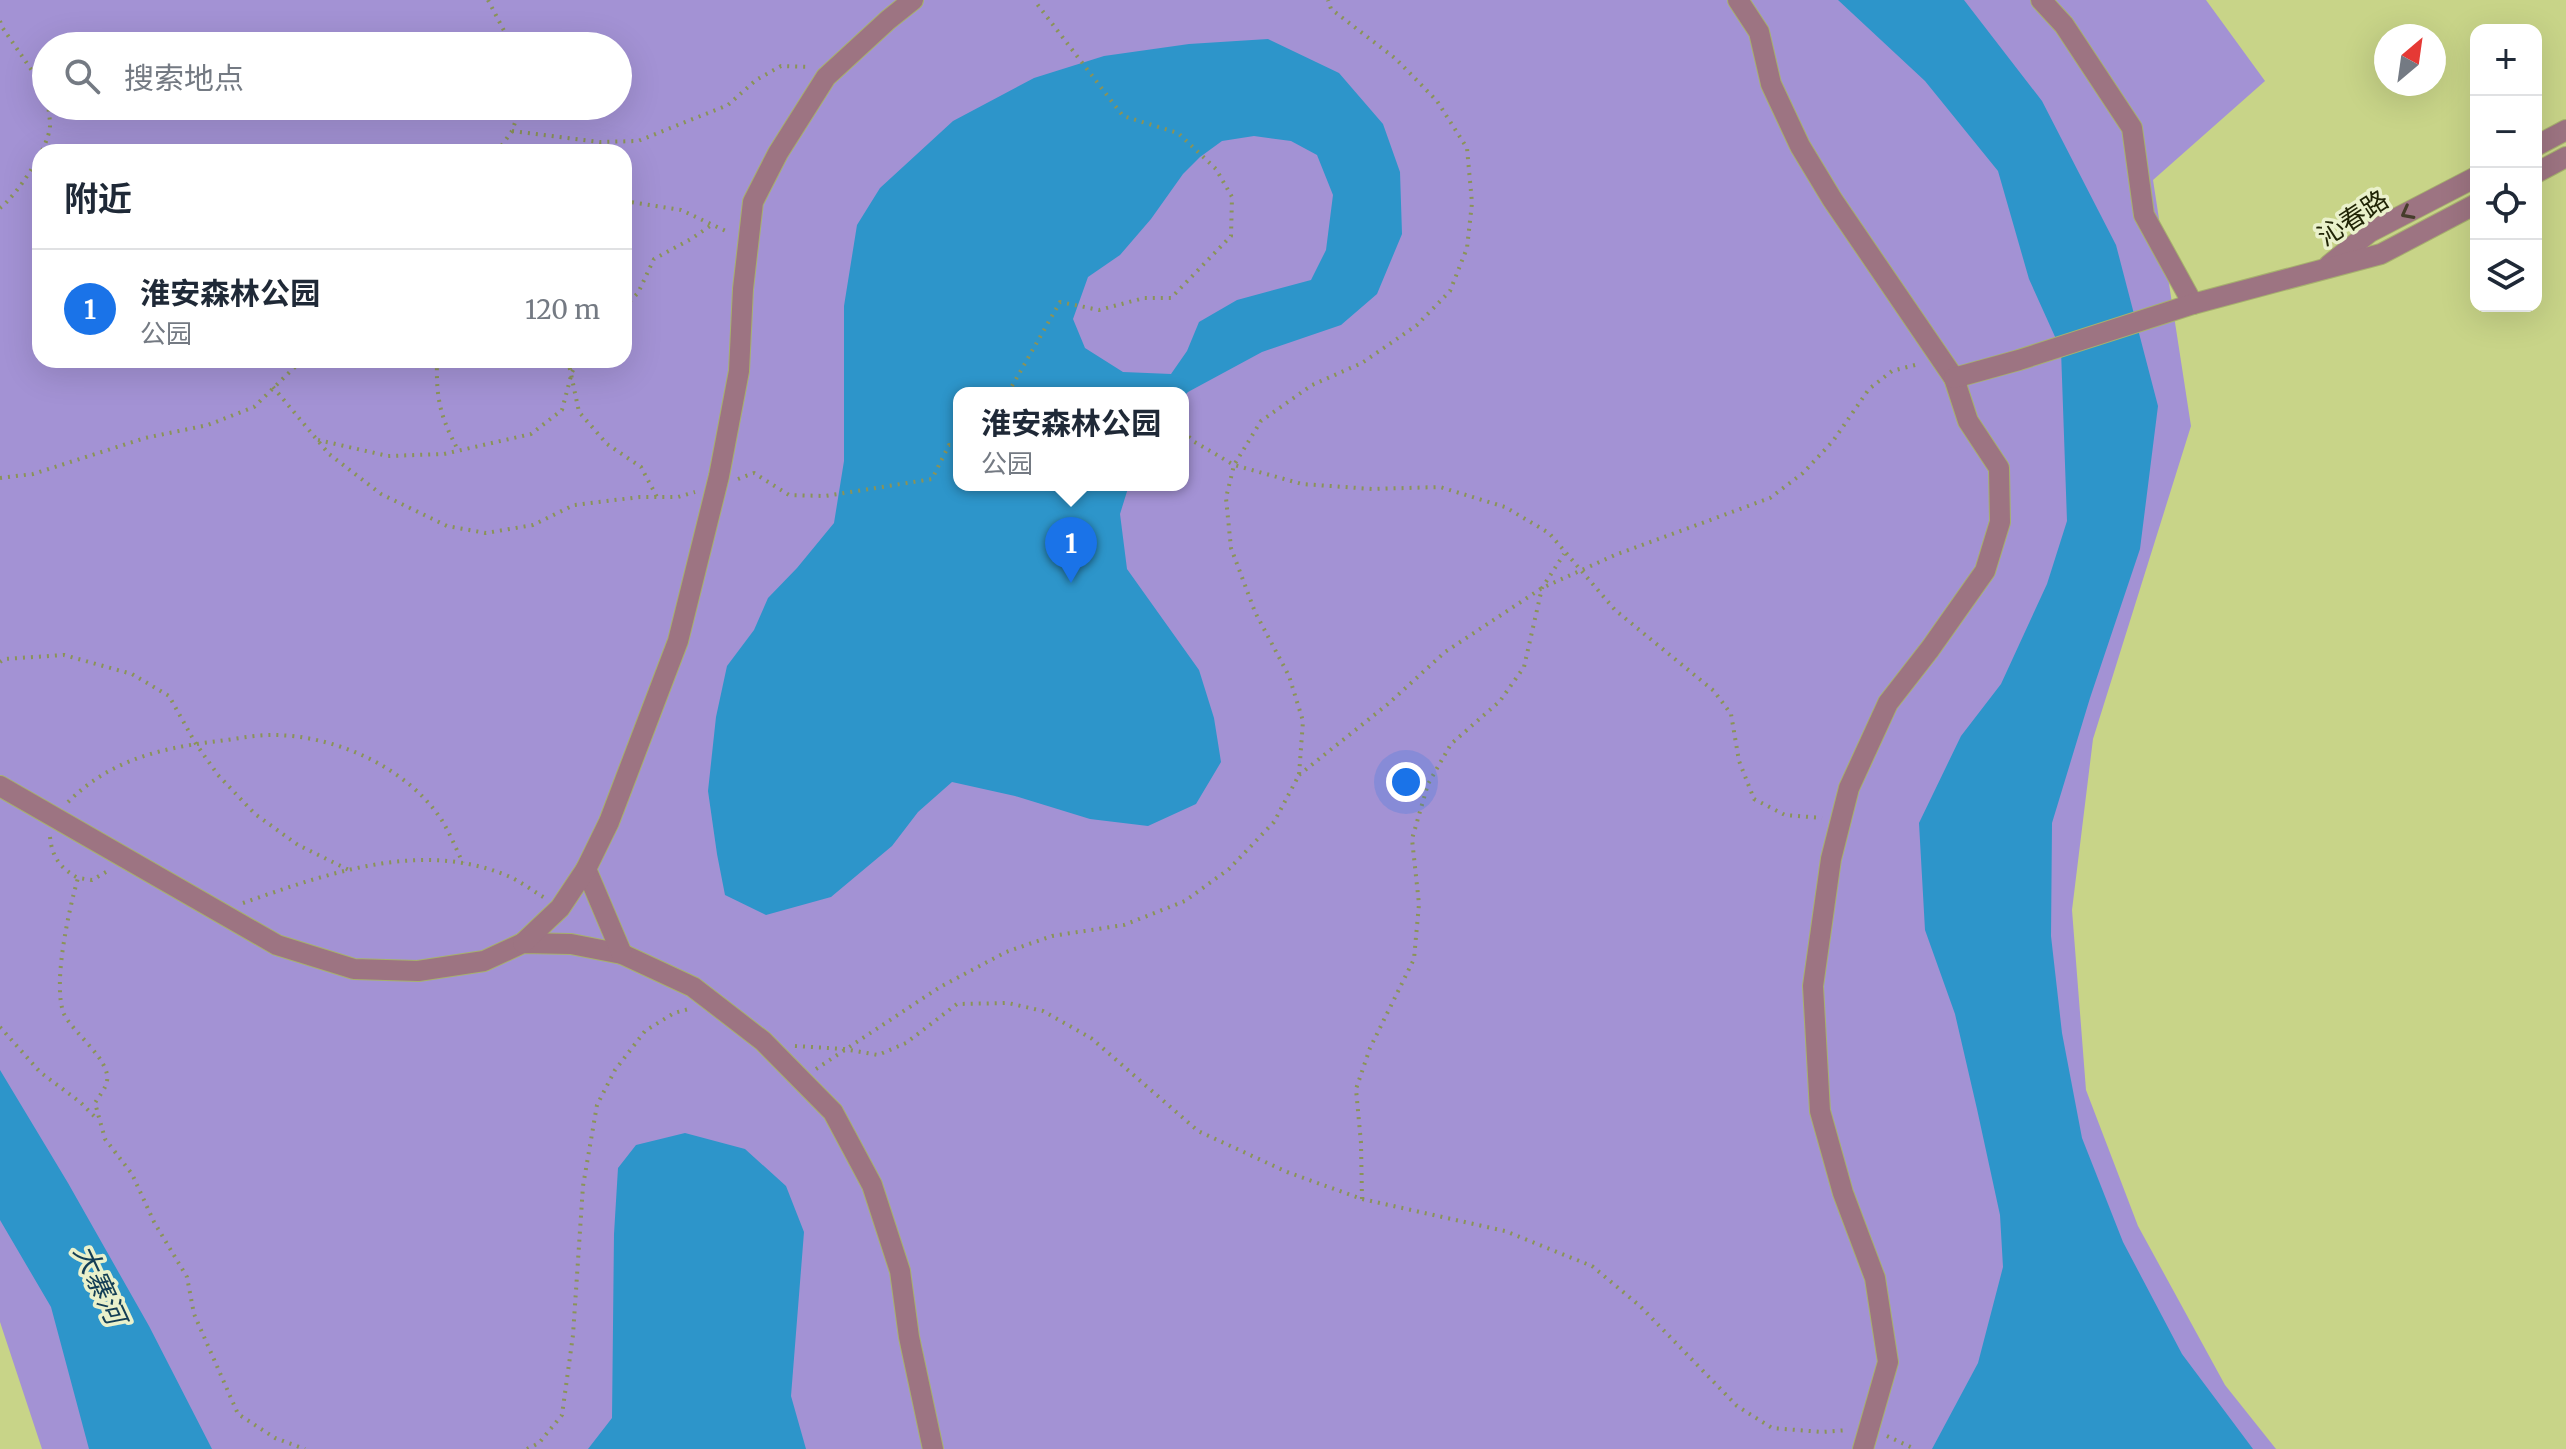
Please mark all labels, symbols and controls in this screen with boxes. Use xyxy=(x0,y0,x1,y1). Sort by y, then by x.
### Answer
north arrow xyxy=(2374,24,2446,96)
map controls xyxy=(2470,24,2542,312)
button: + xyxy=(2470,24,2542,96)
search box xyxy=(32,32,632,120)
icon: search xyxy=(60,54,104,98)
text: 搜索地点 xyxy=(124,59,244,97)
button: − xyxy=(2470,96,2542,168)
button: locate xyxy=(2470,168,2542,240)
text: 附近 xyxy=(64,178,132,220)
street label: 沁春路 xyxy=(2311,182,2394,253)
one-way arrow xyxy=(2400,204,2415,219)
button: layers xyxy=(2470,240,2542,312)
text: 淮安森林公园 xyxy=(140,274,320,312)
text: 1 xyxy=(84,293,96,326)
text: 120 m xyxy=(525,293,600,326)
text: 公园 xyxy=(140,317,192,350)
popup xyxy=(953,387,1189,491)
text: 淮安森林公园 xyxy=(981,404,1161,442)
text: 公园 xyxy=(981,447,1033,480)
pin: 1 xyxy=(1045,517,1097,583)
your location xyxy=(1386,762,1426,802)
water label: 大寨河 xyxy=(66,1238,136,1334)

